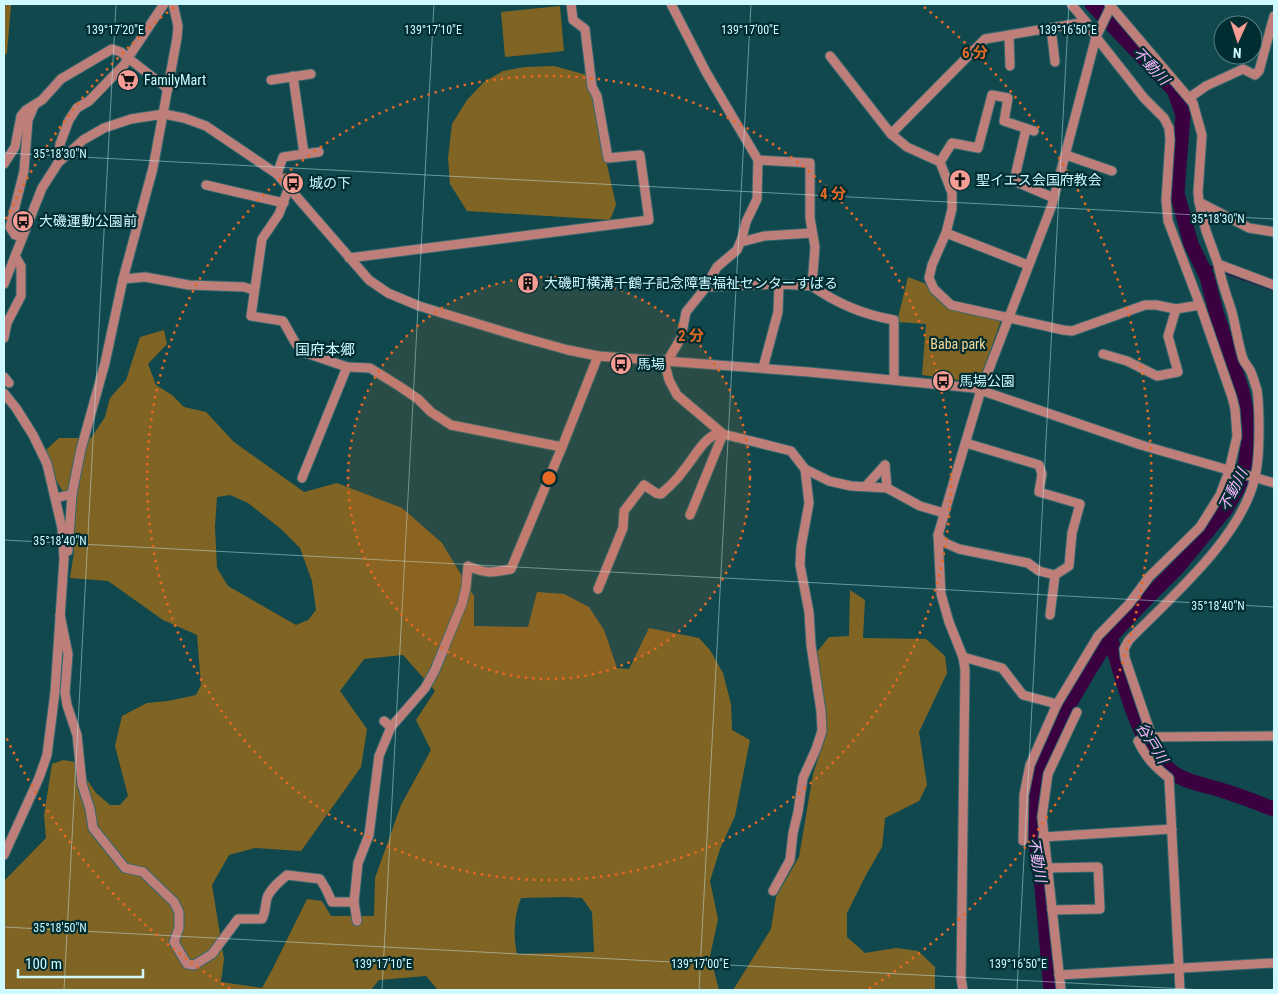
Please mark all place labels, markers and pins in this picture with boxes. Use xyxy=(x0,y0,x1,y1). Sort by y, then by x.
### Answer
supermarket icon: FamilyMart xyxy=(116,68,140,92)
place label: FamilyMart xyxy=(144,72,206,88)
church icon: 聖イエス会国府教会 xyxy=(948,168,972,192)
bus stop icon: 城の下 xyxy=(281,171,305,195)
place label: 聖イエス会国府教会 xyxy=(976,172,1102,188)
place label: 城の下 xyxy=(309,175,351,191)
bus stop icon: 大磯運動公園前 xyxy=(11,209,35,233)
place label: 大磯運動公園前 xyxy=(39,213,137,229)
building icon: 大磯町横溝千鶴子記念障害福祉センターすばる xyxy=(516,271,540,295)
place label: 大磯町横溝千鶴子記念障害福祉センターすばる xyxy=(544,275,838,291)
bus stop icon: 馬場 xyxy=(609,352,633,376)
place label: 馬場 xyxy=(637,356,665,372)
bus stop icon: 馬場公園 xyxy=(931,369,955,393)
place label: 馬場公園 xyxy=(959,373,1015,389)
centre of rings xyxy=(540,469,558,487)

